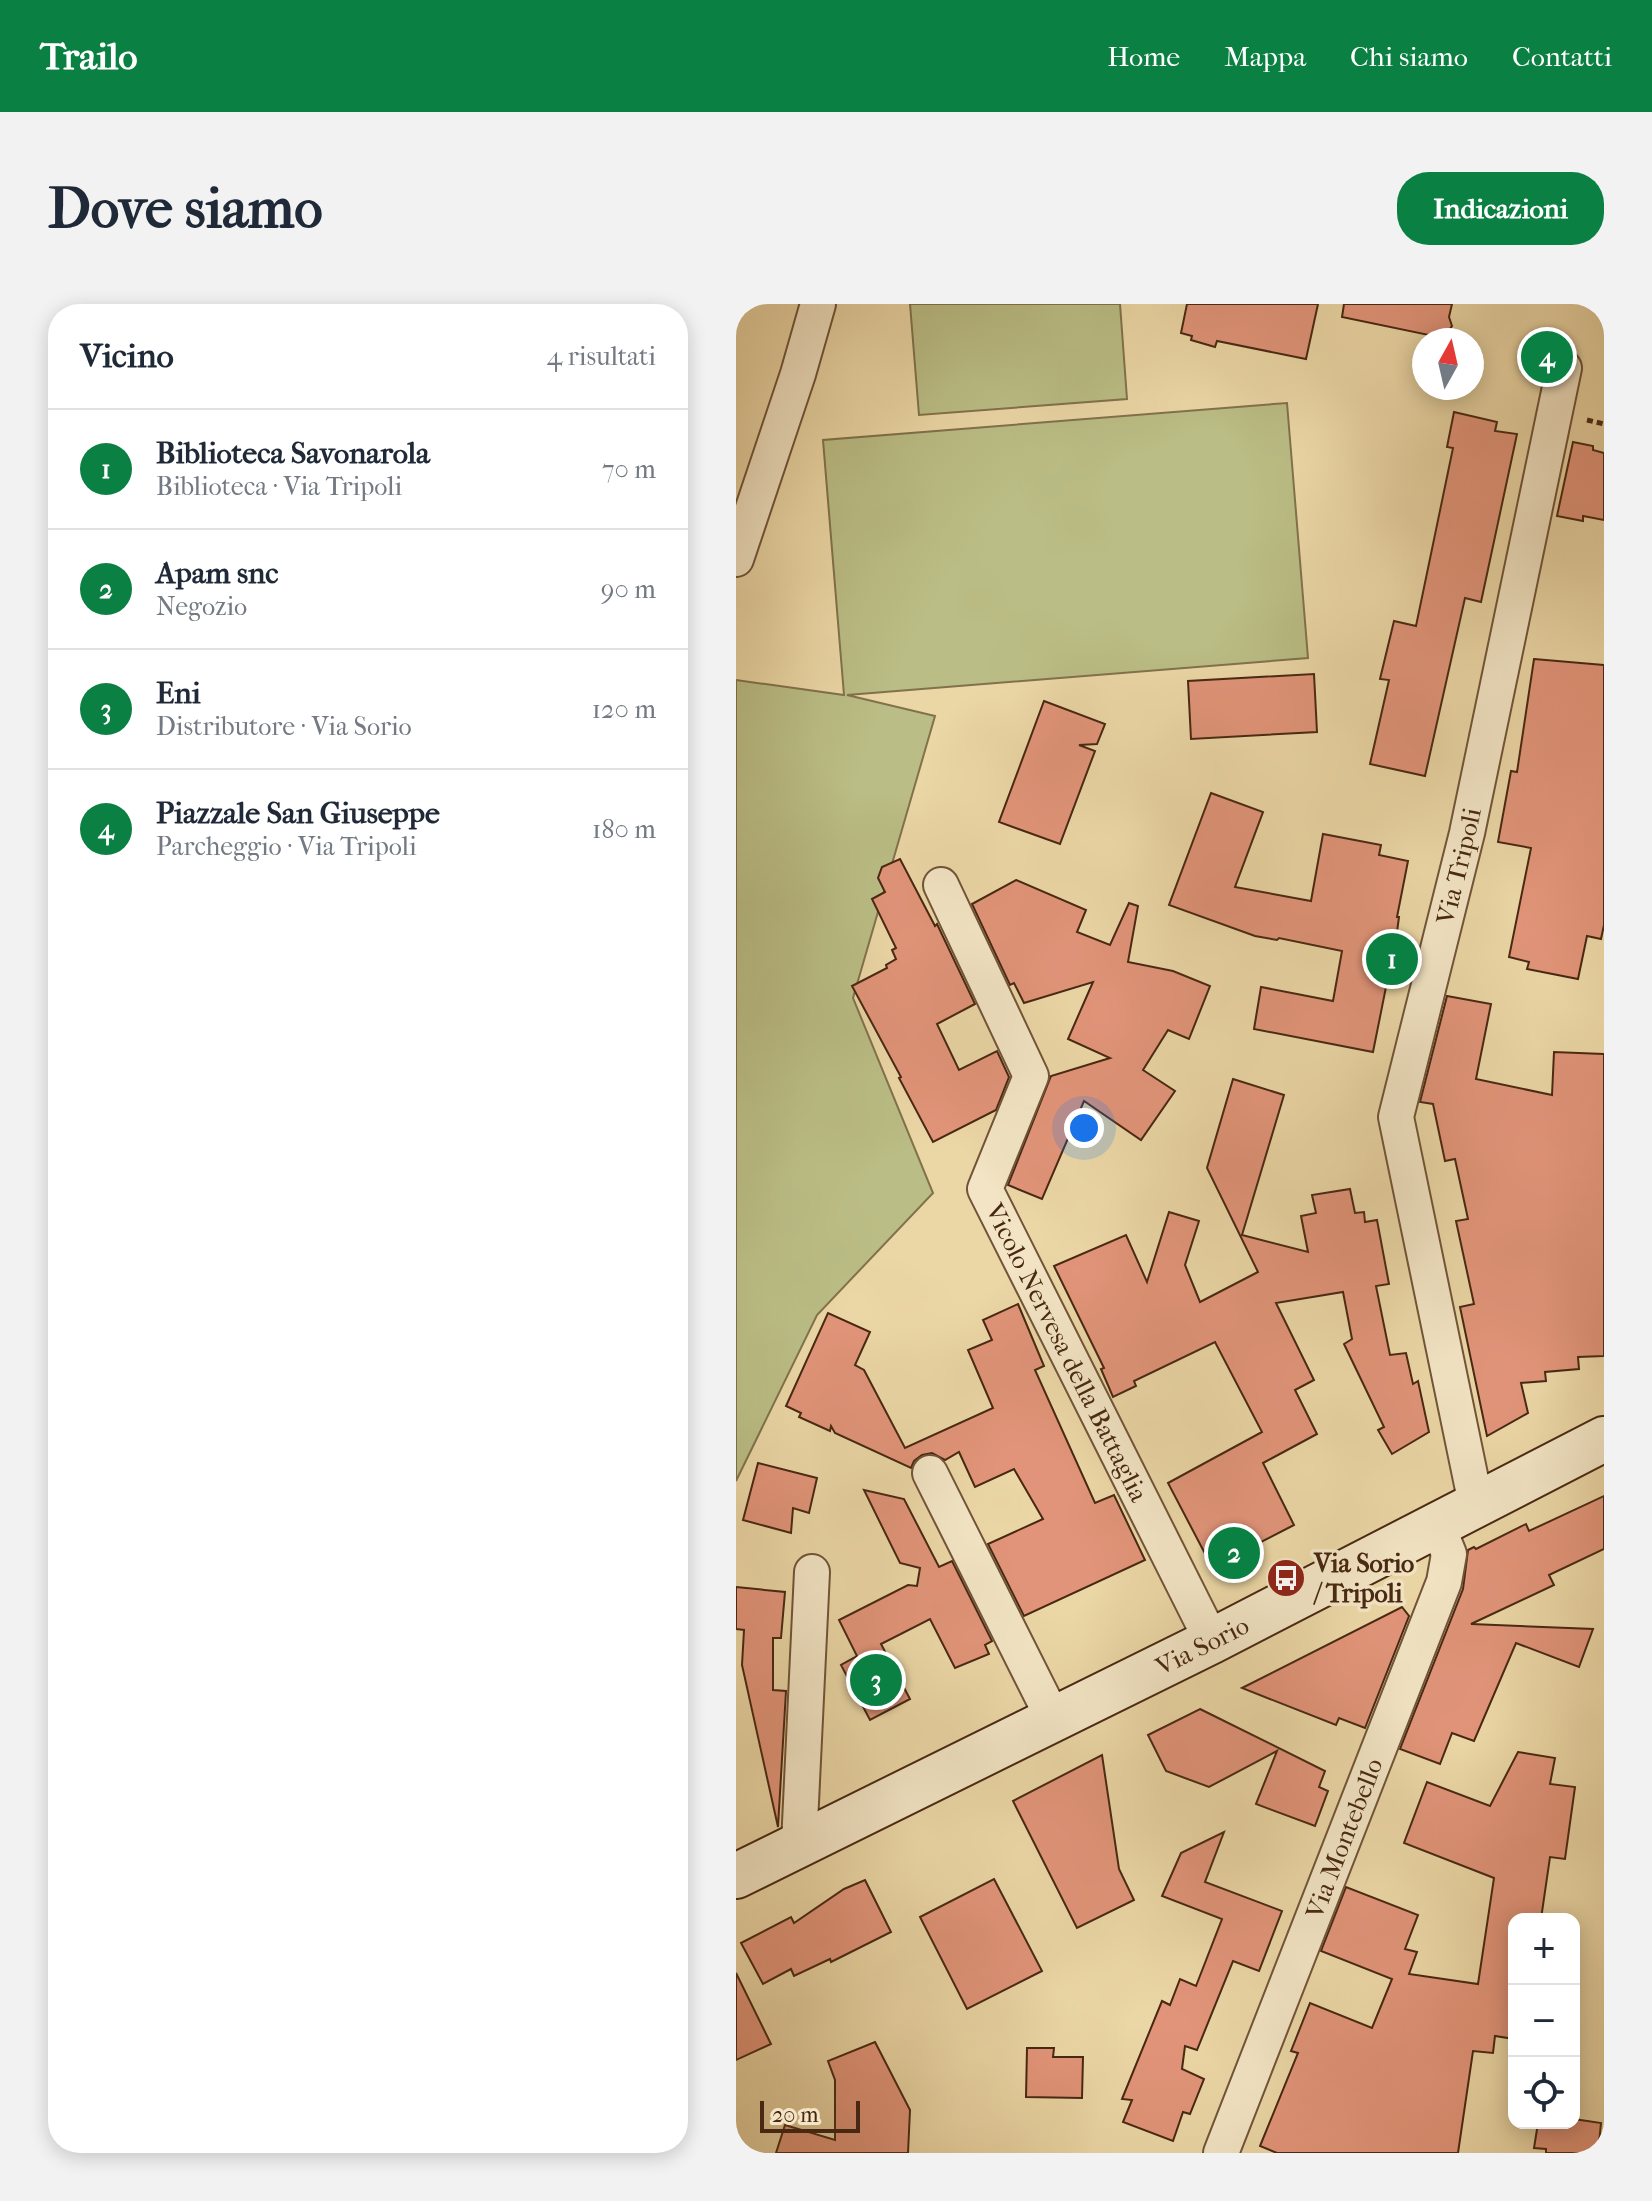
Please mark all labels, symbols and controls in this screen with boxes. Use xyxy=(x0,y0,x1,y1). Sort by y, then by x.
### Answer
text: Trailo xyxy=(40,34,137,79)
text: Home xyxy=(1107,40,1180,73)
text: Mappa xyxy=(1224,40,1306,73)
text: Chi siamo xyxy=(1350,40,1468,73)
text: Contatti xyxy=(1512,40,1612,73)
button: Indicazioni xyxy=(1397,172,1604,245)
text: Dove siamo xyxy=(48,176,323,241)
pin: 4 xyxy=(1521,327,1573,387)
north arrow xyxy=(1412,328,1484,400)
text: Vicino xyxy=(80,336,174,376)
text: 4 risultati xyxy=(547,341,656,372)
text: Biblioteca Savonarola xyxy=(156,436,430,471)
text: 1 xyxy=(101,454,111,485)
text: 70 m xyxy=(602,454,656,485)
text: Biblioteca · Via Tripoli xyxy=(156,471,402,502)
text: Apam snc xyxy=(156,556,279,591)
text: 2 xyxy=(99,574,113,605)
text: 90 m xyxy=(601,574,656,605)
text: Negozio xyxy=(156,591,247,622)
text: Eni xyxy=(156,676,201,711)
text: 3 xyxy=(101,694,111,725)
text: 120 m xyxy=(592,694,656,725)
text: Distributore · Via Sorio xyxy=(156,711,412,742)
text: Piazzale San Giuseppe xyxy=(156,796,440,831)
street label: Via Tripoli xyxy=(1430,805,1488,928)
text: 4 xyxy=(98,814,114,845)
text: 180 m xyxy=(592,814,656,845)
text: Parcheggio · Via Tripoli xyxy=(156,831,417,862)
pin: 1 xyxy=(1366,929,1418,989)
your location xyxy=(1064,1108,1104,1148)
street label: Vicolo Nervesa della Battaglia xyxy=(978,1197,1155,1508)
pin: 2 xyxy=(1208,1523,1260,1583)
place label: Via Sorio / Tripoli xyxy=(1313,1548,1414,1609)
bus stop icon: Via Sorio / Tripoli xyxy=(1265,1557,1307,1599)
street label: Via Sorio xyxy=(1150,1610,1254,1683)
pin: 3 xyxy=(850,1650,902,1710)
street label: Via Montebello xyxy=(1299,1754,1390,1924)
map controls xyxy=(1508,1913,1580,2129)
button: + xyxy=(1508,1913,1580,1985)
button: − xyxy=(1508,1985,1580,2057)
button: locate xyxy=(1508,2057,1580,2129)
scale bar xyxy=(760,2097,860,2133)
text: 20 m xyxy=(772,2102,818,2128)

